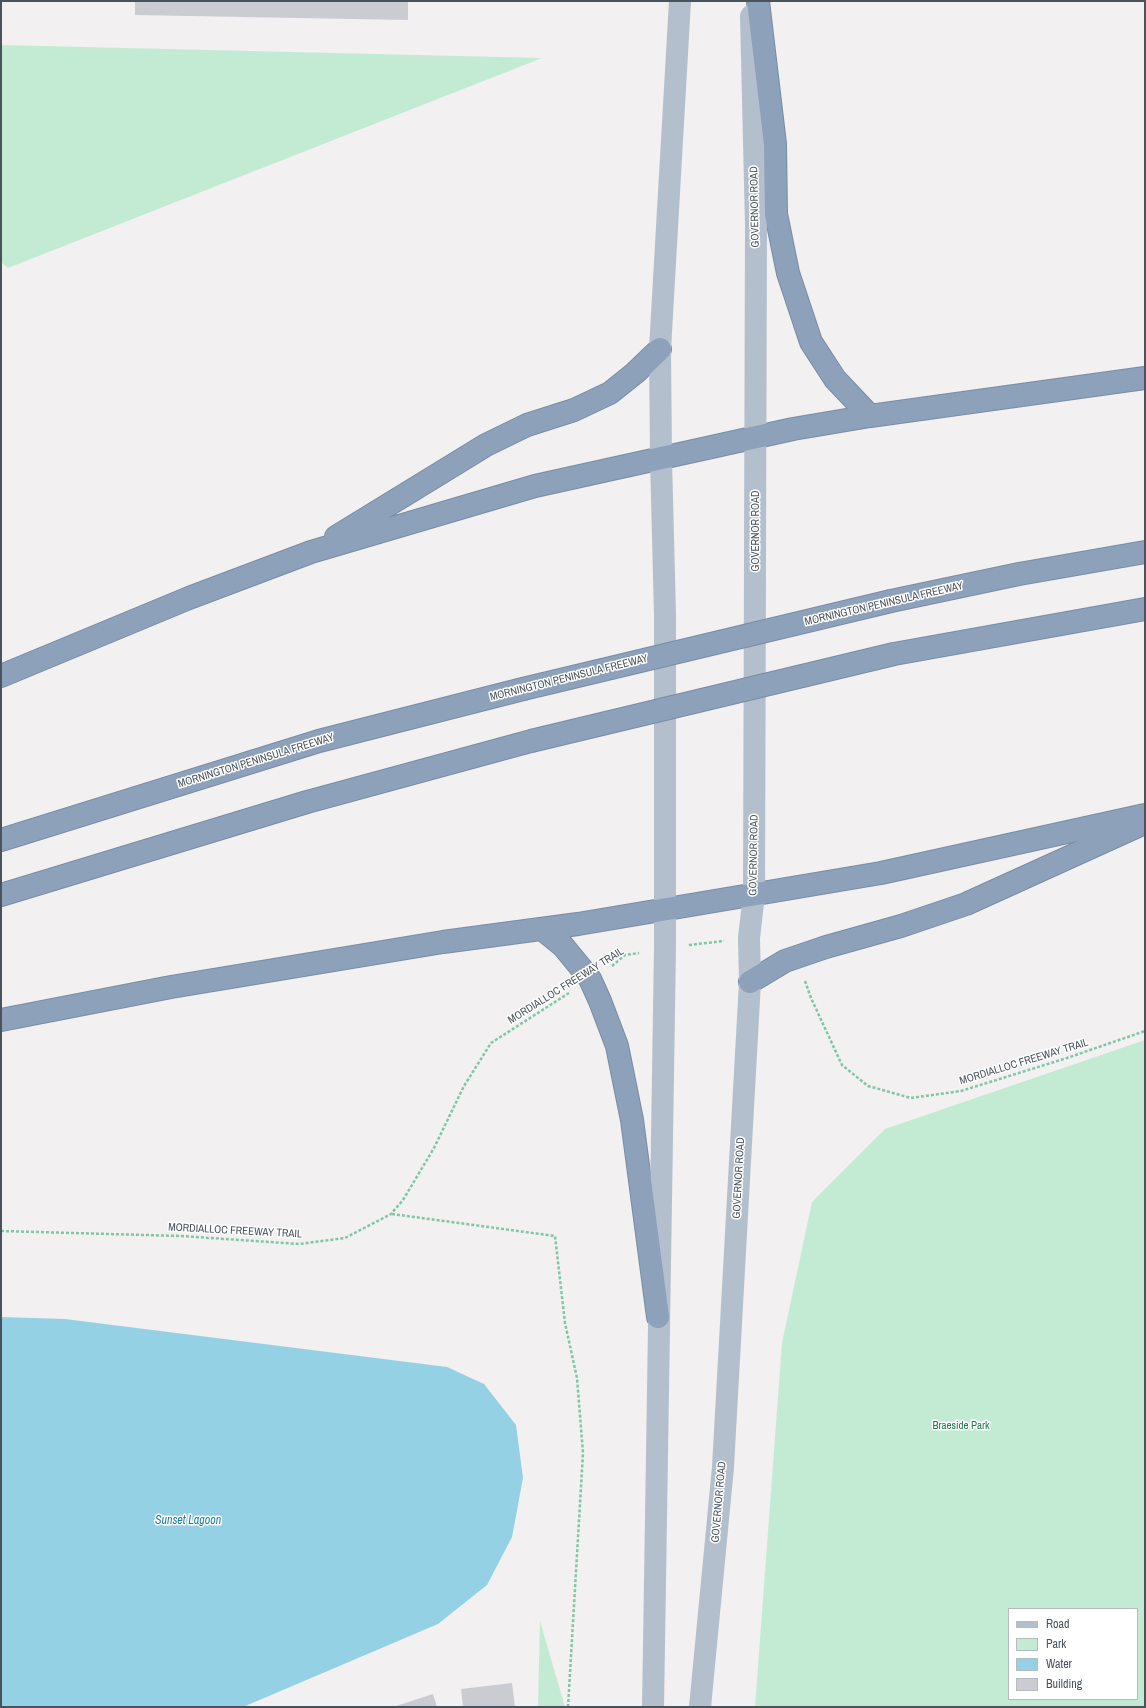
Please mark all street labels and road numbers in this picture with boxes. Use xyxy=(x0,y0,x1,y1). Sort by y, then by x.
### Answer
street label: GOVERNOR ROAD xyxy=(748,166,762,248)
street label: GOVERNOR ROAD xyxy=(749,490,763,572)
street label: MORNINGTON PENINSULA FREEWAY xyxy=(803,579,965,629)
street label: MORNINGTON PENINSULA FREEWAY xyxy=(489,652,649,704)
street label: MORNINGTON PENINSULA FREEWAY xyxy=(176,731,336,791)
street label: GOVERNOR ROAD xyxy=(747,814,761,896)
street label: MORDIALLOC FREEWAY TRAIL xyxy=(506,945,626,1027)
street label: MORDIALLOC FREEWAY TRAIL xyxy=(958,1036,1090,1088)
street label: GOVERNOR ROAD xyxy=(730,1137,748,1219)
street label: MORDIALLOC FREEWAY TRAIL xyxy=(168,1221,302,1241)
street label: GOVERNOR ROAD xyxy=(709,1461,729,1543)

